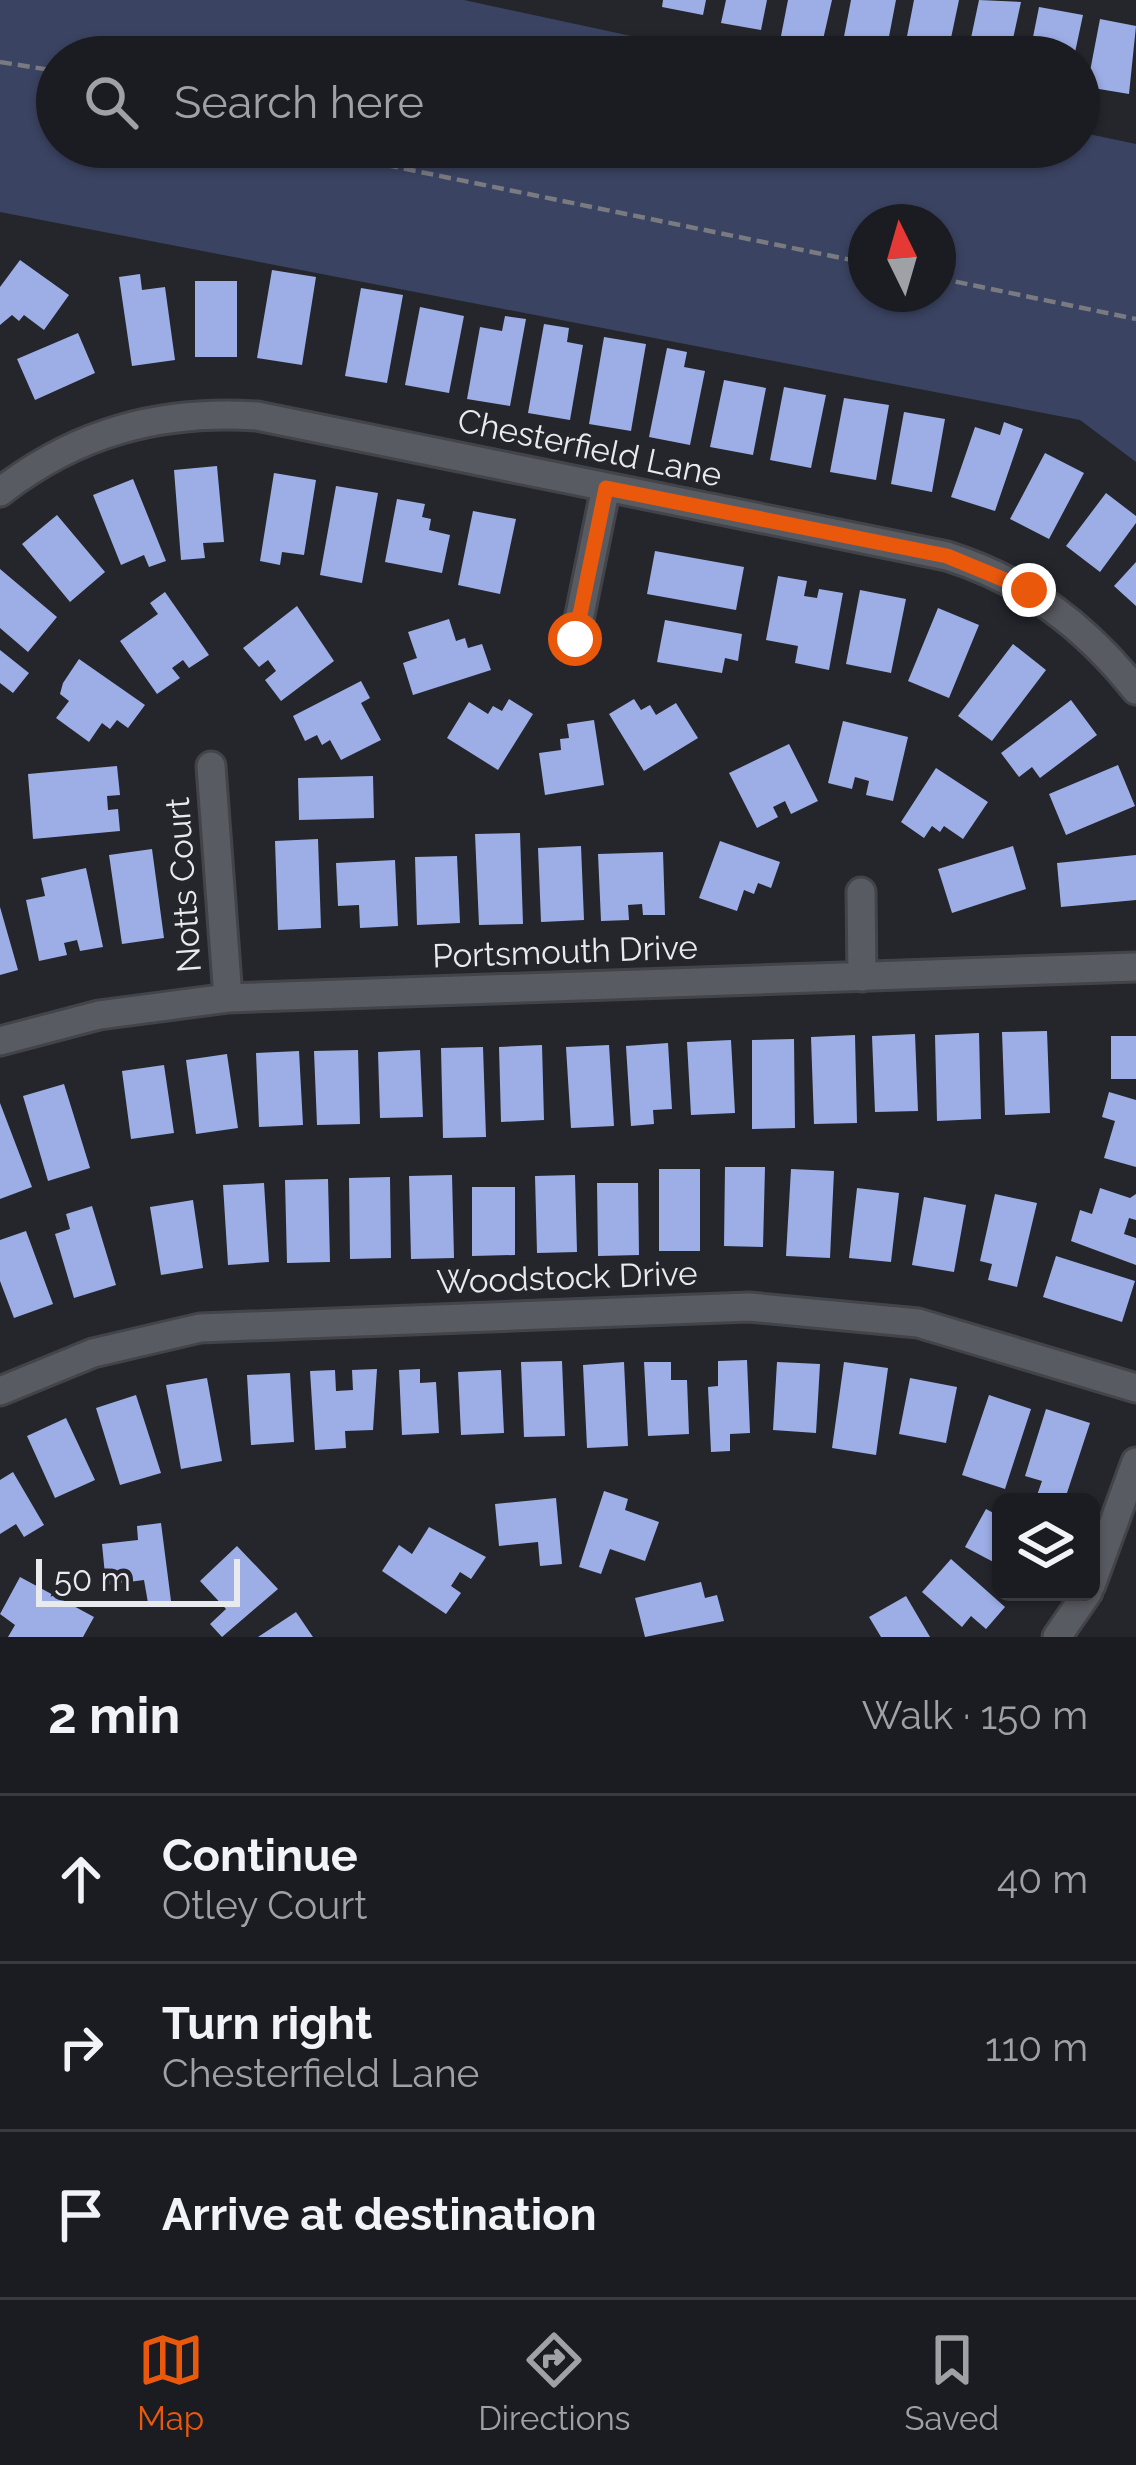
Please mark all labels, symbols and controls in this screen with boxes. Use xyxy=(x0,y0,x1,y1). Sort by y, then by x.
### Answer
search box xyxy=(36,36,1100,168)
icon: search xyxy=(78,69,144,135)
text: Search here xyxy=(174,76,424,129)
north arrow xyxy=(848,204,956,312)
street label: Chesterfield Lane xyxy=(454,400,725,494)
route end xyxy=(1002,563,1056,617)
route start xyxy=(548,612,602,666)
street label: Notts Court xyxy=(158,796,209,974)
street label: Portsmouth Drive xyxy=(432,927,698,976)
street label: Woodstock Drive xyxy=(436,1253,698,1302)
map controls xyxy=(992,1493,1100,1601)
button: layers xyxy=(992,1493,1100,1601)
scale bar xyxy=(36,1553,240,1606)
text: 50 m xyxy=(54,1560,131,1599)
text: 2 min xyxy=(48,1685,180,1745)
text: Walk · 150 m xyxy=(862,1692,1088,1738)
text: Continue xyxy=(162,1829,358,1882)
icon: ahead xyxy=(48,1846,114,1912)
text: 40 m xyxy=(997,1856,1088,1902)
text: Otley Court xyxy=(162,1882,367,1928)
text: Turn right xyxy=(162,1997,372,2050)
icon: right xyxy=(48,2014,114,2080)
text: 110 m xyxy=(985,2024,1088,2070)
text: Chesterfield Lane xyxy=(162,2050,480,2096)
icon: arrive xyxy=(48,2182,114,2248)
text: Arrive at destination xyxy=(162,2188,597,2241)
tab: Map xyxy=(137,2327,204,2438)
tab: Directions xyxy=(478,2327,631,2438)
tab: Saved xyxy=(905,2327,999,2438)

